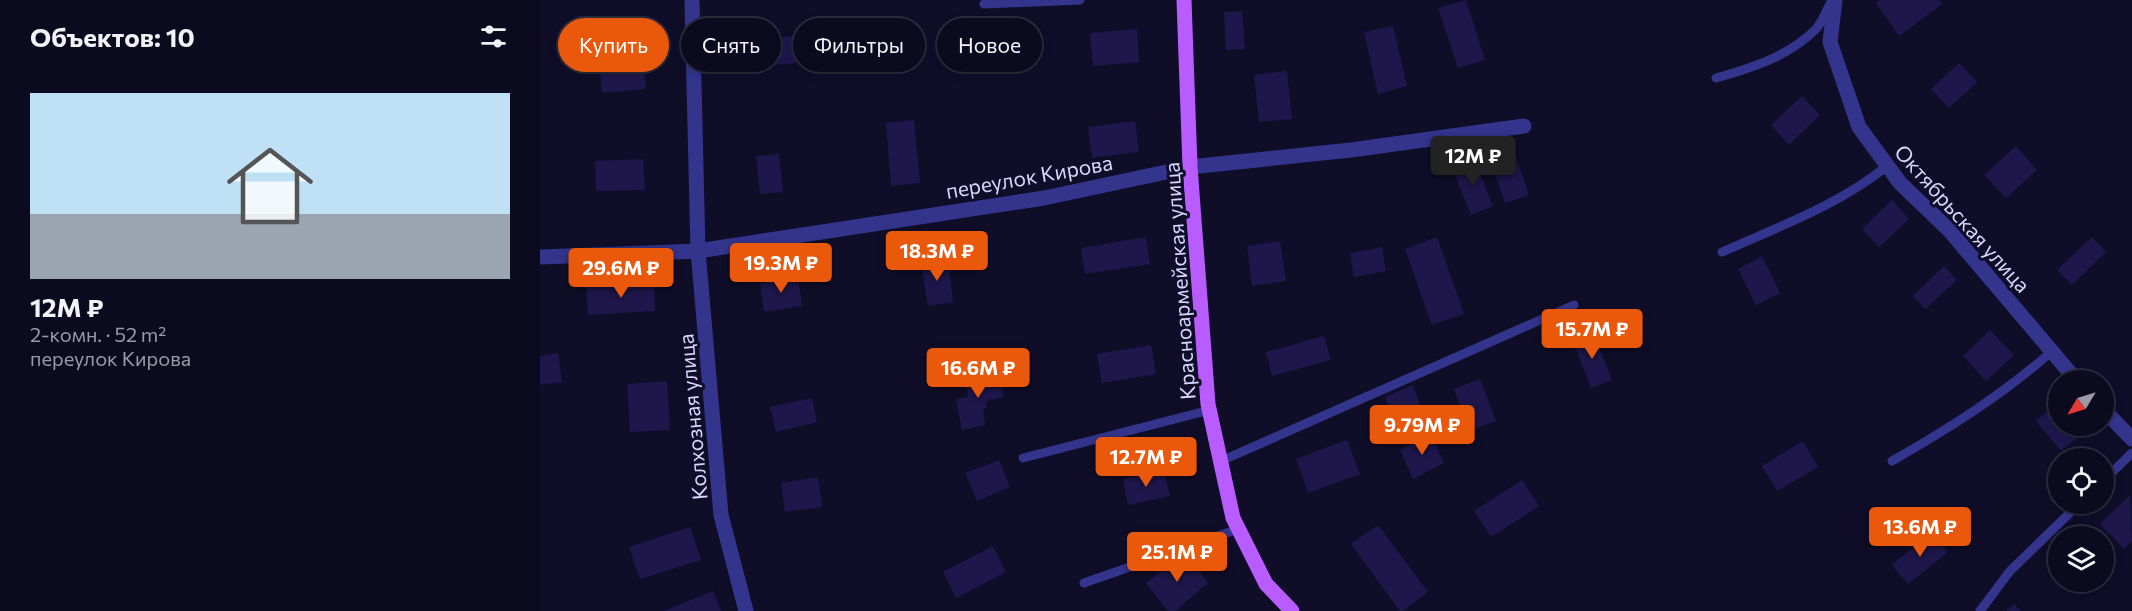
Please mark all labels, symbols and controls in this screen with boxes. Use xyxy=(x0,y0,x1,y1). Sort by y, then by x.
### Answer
chip: Купить xyxy=(558,18,669,72)
chip: Снять xyxy=(681,18,781,72)
chip: Фильтры xyxy=(793,18,925,72)
chip: Новое xyxy=(937,18,1042,72)
icon: filters xyxy=(477,20,510,53)
text: Объектов: 10 xyxy=(30,21,195,52)
icon: home xyxy=(216,132,324,240)
pin: 12M ₽ xyxy=(1431,136,1515,187)
street label: Октябрьская улица xyxy=(1890,139,2036,297)
text: 12M ₽ xyxy=(1445,143,1501,167)
street label: переулок Кирова xyxy=(944,149,1114,203)
street label: Красноармейская улица xyxy=(1158,161,1200,401)
pin: 18.3M ₽ xyxy=(882,231,992,282)
text: 18.3M ₽ xyxy=(900,238,974,262)
pin: 19.3M ₽ xyxy=(726,243,836,294)
pin: 29.6M ₽ xyxy=(566,248,676,299)
text: 19.3M ₽ xyxy=(744,250,818,274)
text: 29.6M ₽ xyxy=(583,255,659,279)
text: 12M ₽ xyxy=(30,291,104,322)
pin: 15.7M ₽ xyxy=(1537,309,1647,360)
text: 15.7M ₽ xyxy=(1556,316,1628,340)
text: 2-комн. · 52 m² xyxy=(30,322,166,346)
street label: Колхозная улица xyxy=(672,333,712,501)
text: переулок Кирова xyxy=(30,346,191,370)
pin: 16.6M ₽ xyxy=(923,348,1033,399)
text: 16.6M ₽ xyxy=(941,355,1015,379)
north arrow xyxy=(2048,370,2114,436)
map controls xyxy=(2048,370,2114,592)
pin: 9.79M ₽ xyxy=(1367,405,1477,456)
text: 9.79M ₽ xyxy=(1384,412,1460,436)
pin: 12.7M ₽ xyxy=(1091,437,1201,488)
text: 12.7M ₽ xyxy=(1110,444,1182,468)
button: locate xyxy=(2048,448,2114,514)
pin: 13.6M ₽ xyxy=(1865,507,1975,558)
text: 13.6M ₽ xyxy=(1883,514,1957,538)
button: layers xyxy=(2048,526,2114,592)
pin: 25.1M ₽ xyxy=(1122,532,1232,583)
text: 25.1M ₽ xyxy=(1141,539,1213,563)

